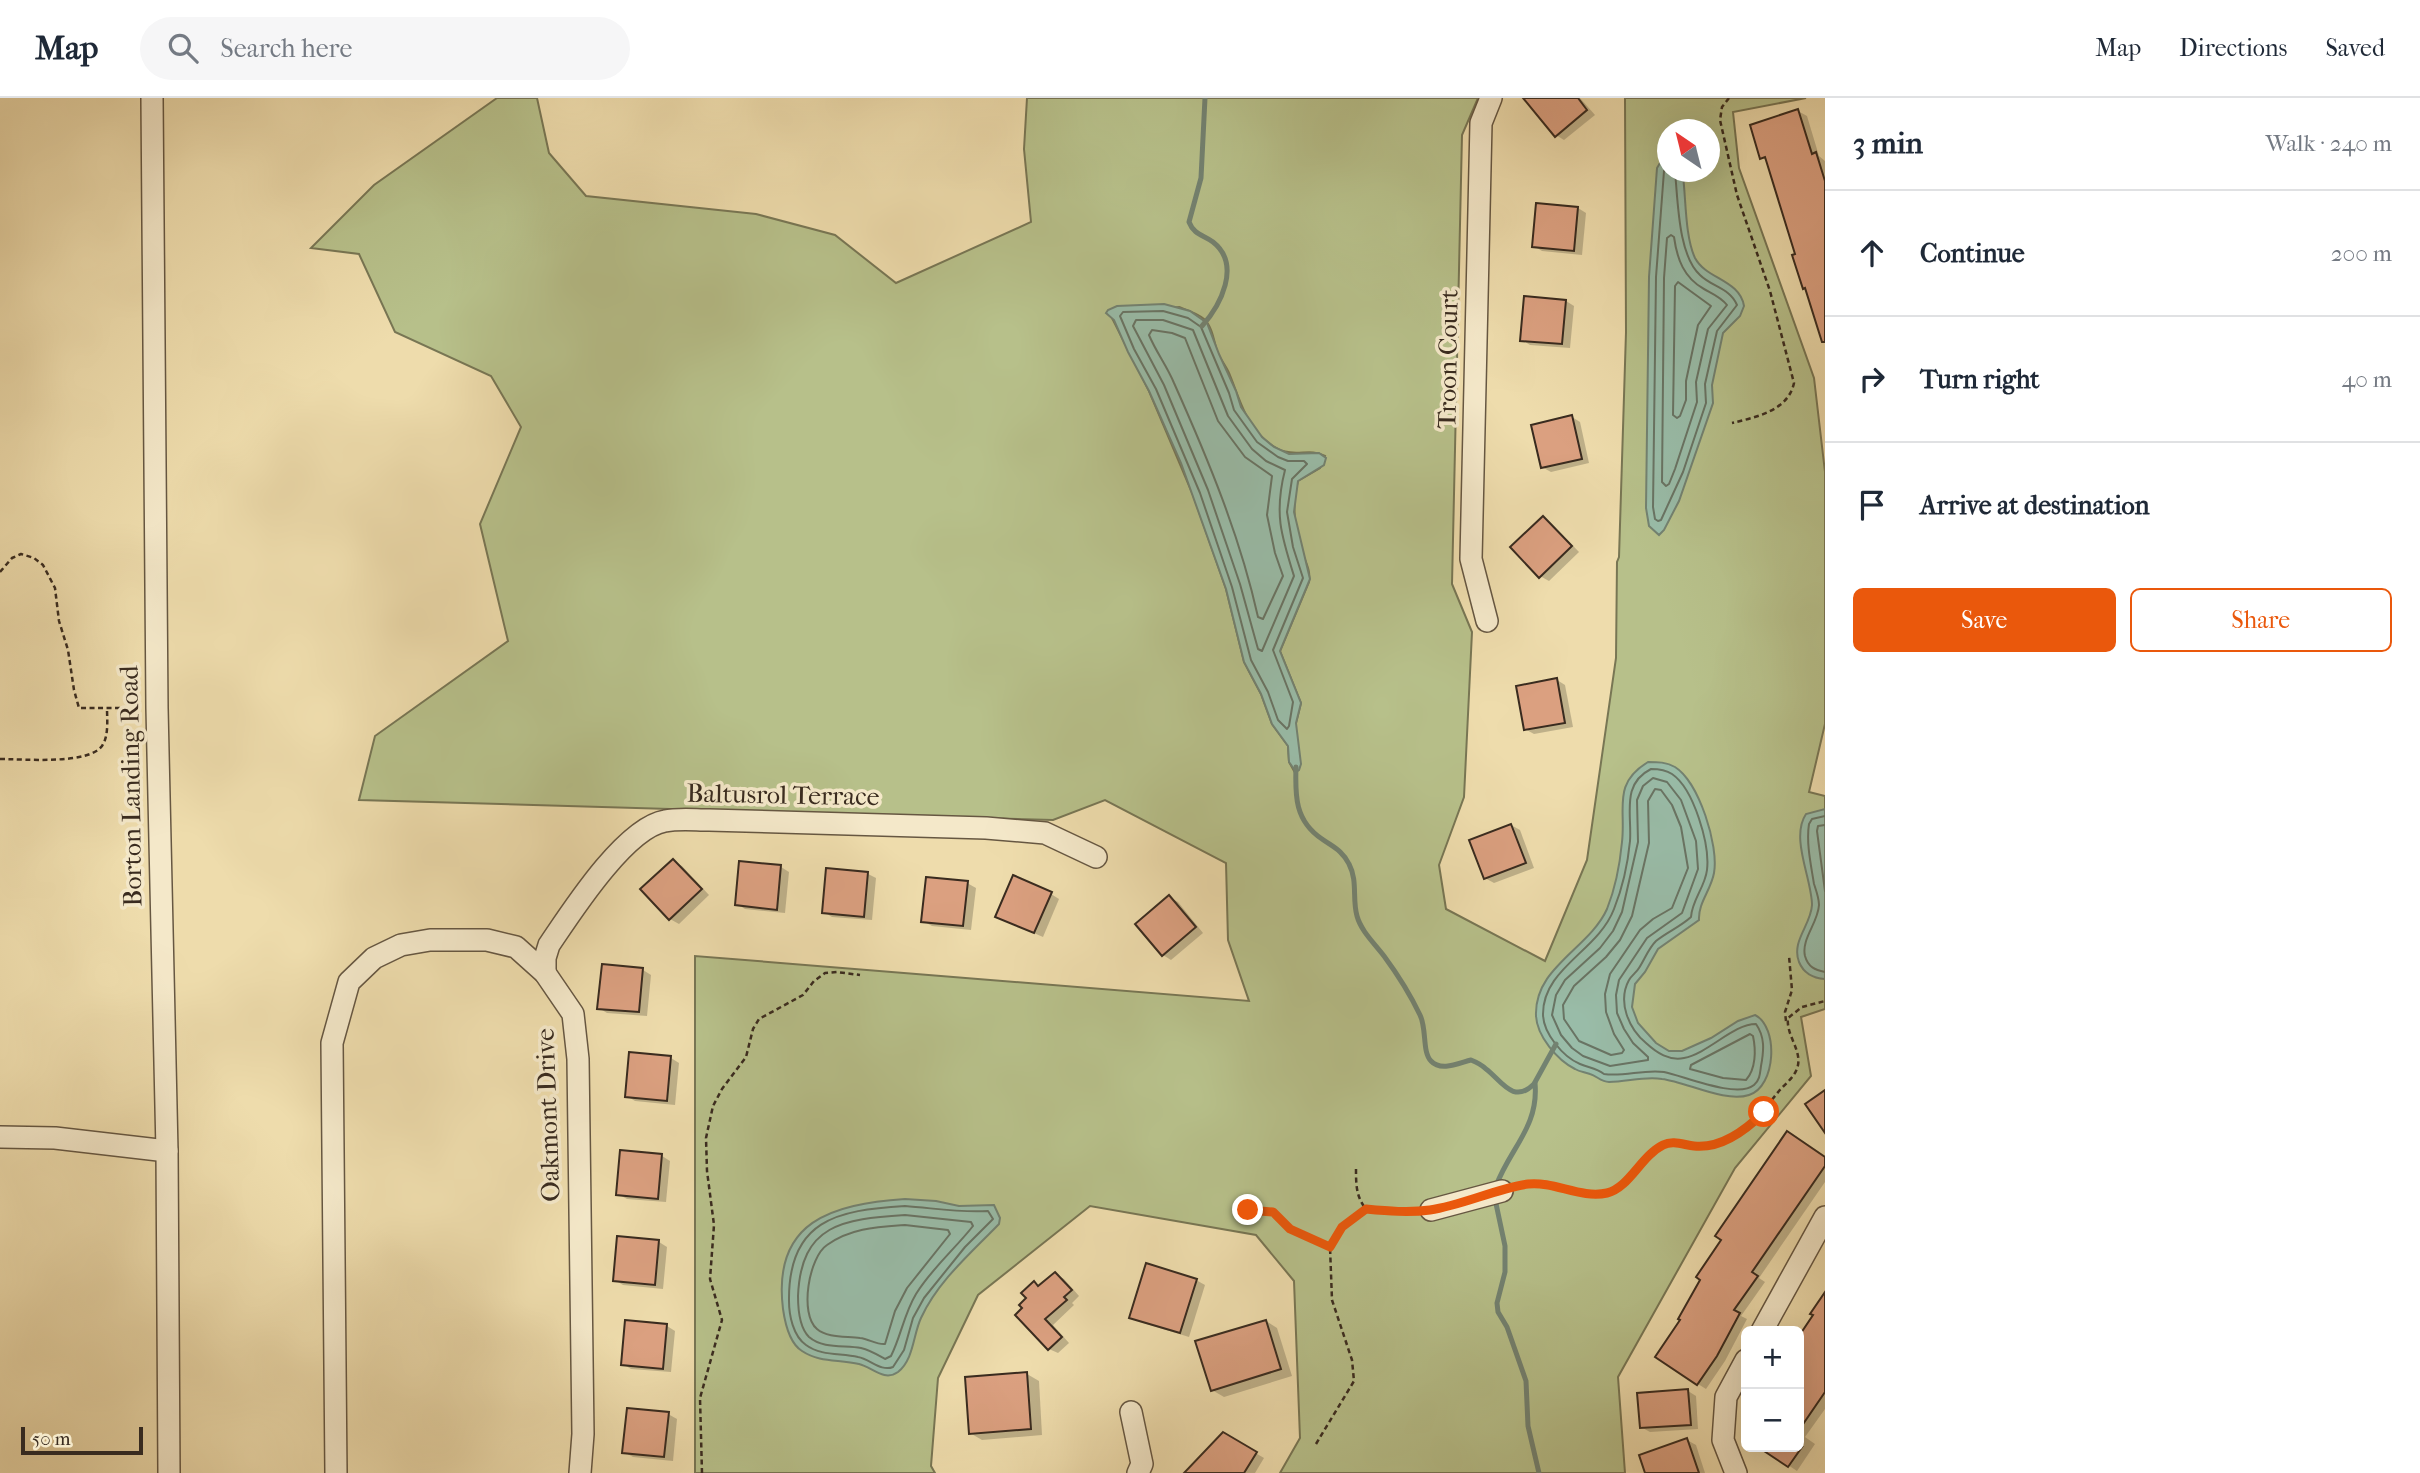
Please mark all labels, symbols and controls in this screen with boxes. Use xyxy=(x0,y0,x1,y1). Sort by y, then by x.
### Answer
search box xyxy=(140,17,630,80)
text: Map xyxy=(35,29,98,68)
icon: search xyxy=(164,29,202,67)
text: Search here xyxy=(220,33,352,64)
text: Map xyxy=(2095,34,2141,62)
text: Directions xyxy=(2179,34,2287,62)
text: Saved xyxy=(2325,34,2385,62)
north arrow xyxy=(1657,119,1720,182)
text: 3 min xyxy=(1853,126,1923,161)
text: Walk · 240 m xyxy=(2265,130,2392,157)
icon: ahead xyxy=(1853,234,1891,272)
text: Continue xyxy=(1920,238,2025,269)
text: 200 m xyxy=(2331,240,2392,267)
street label: Troon Court xyxy=(1431,288,1465,429)
icon: right xyxy=(1853,360,1891,398)
text: Turn right xyxy=(1920,364,2040,395)
text: 40 m xyxy=(2342,366,2392,393)
icon: arrive xyxy=(1853,486,1891,524)
text: Arrive at destination xyxy=(1920,490,2150,521)
button: Save xyxy=(1853,588,2116,652)
button: Share xyxy=(2130,588,2392,652)
street label: Borton Landing Road xyxy=(113,664,149,907)
street label: Baltusrol Terrace xyxy=(686,778,880,812)
street label: Oakmont Drive xyxy=(529,1027,567,1202)
route start xyxy=(1748,1096,1779,1127)
route end xyxy=(1232,1194,1263,1225)
map controls xyxy=(1741,1326,1804,1452)
button: + xyxy=(1741,1326,1804,1389)
button: − xyxy=(1741,1389,1804,1452)
scale bar xyxy=(21,1424,144,1456)
text: 50 m xyxy=(32,1428,71,1450)

